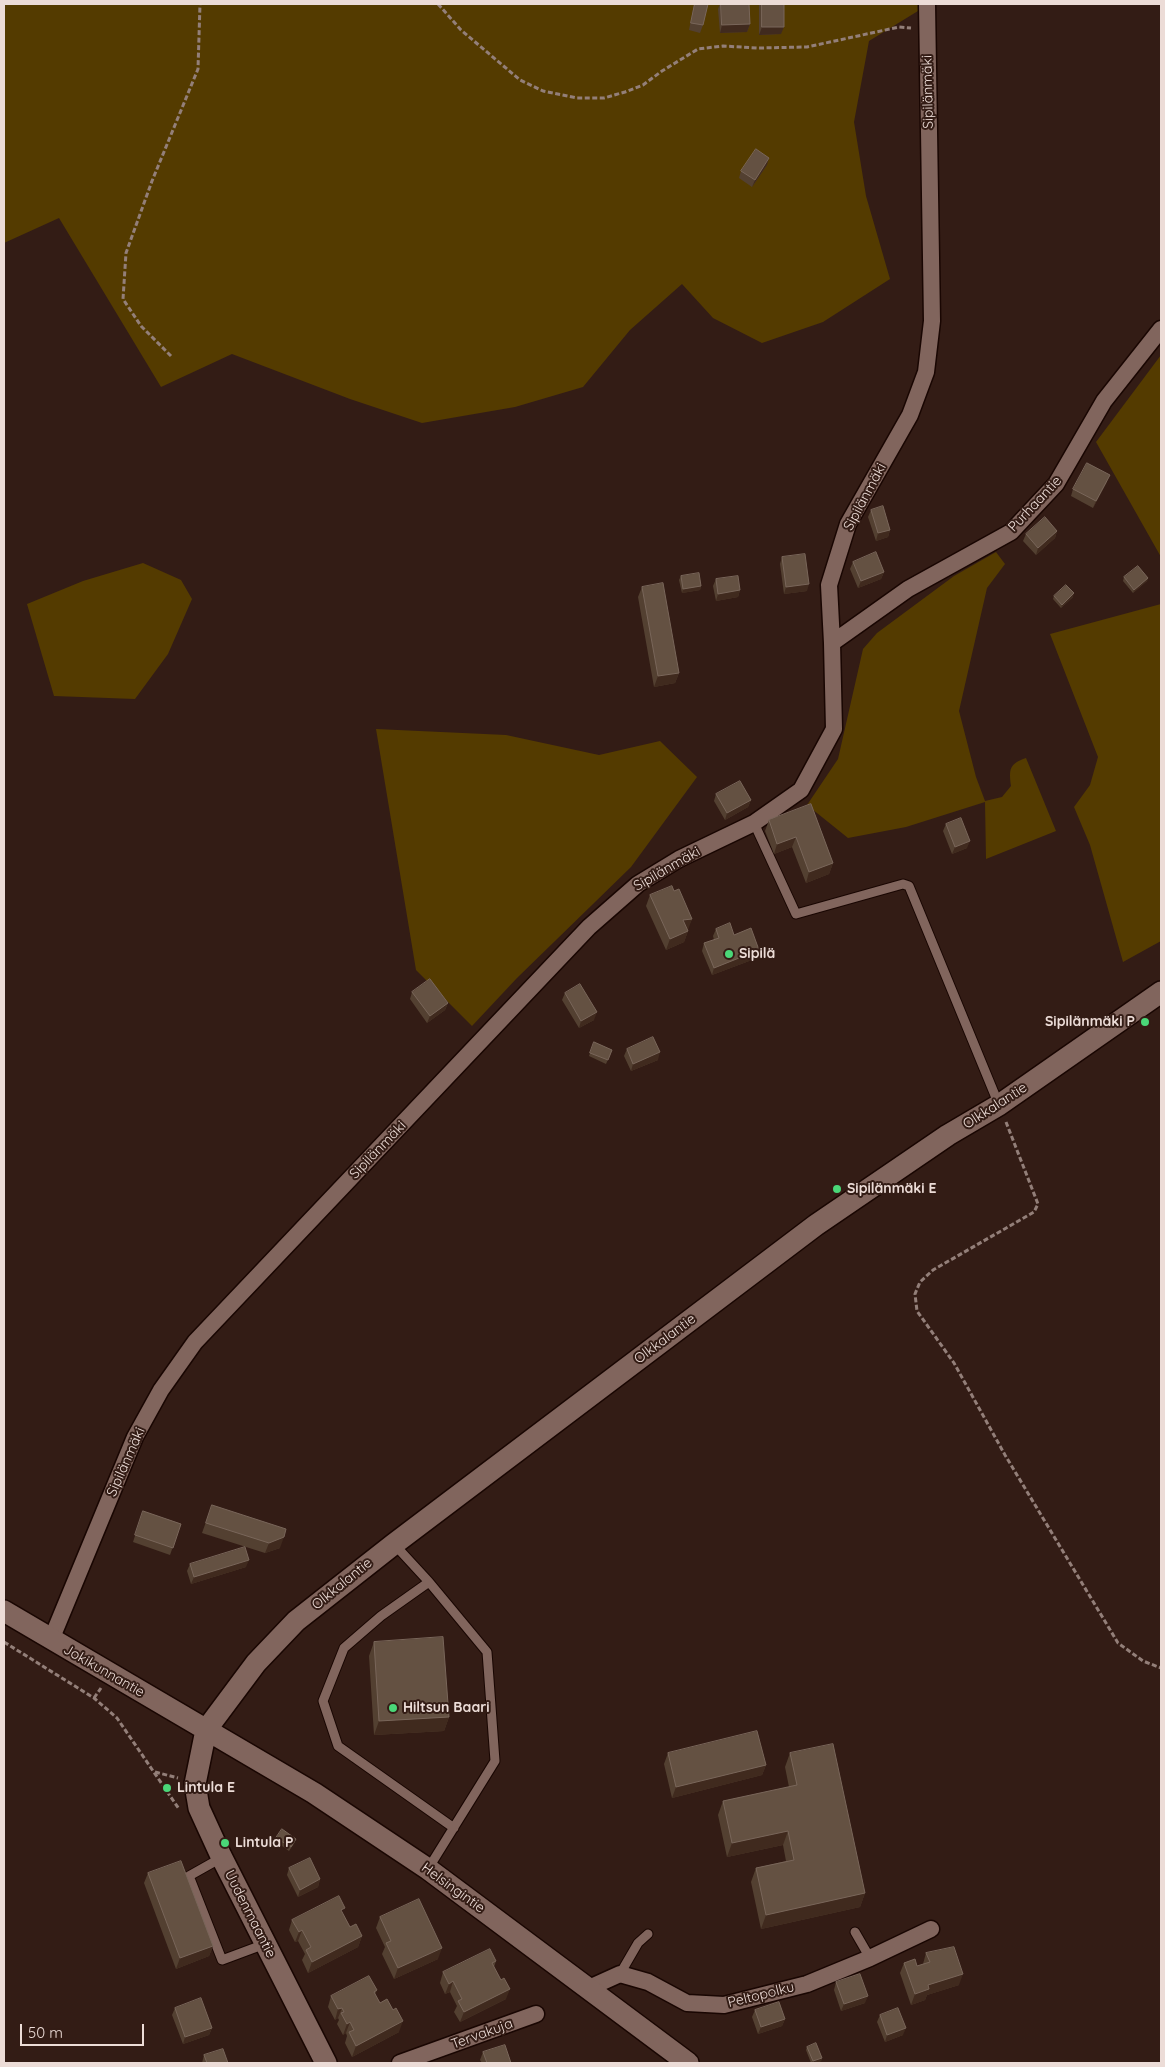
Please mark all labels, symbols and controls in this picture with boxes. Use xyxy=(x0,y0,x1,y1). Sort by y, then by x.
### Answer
street label: Sipilänmäki xyxy=(919,55,937,129)
street label: Sipilänmäki xyxy=(840,460,890,534)
street label: Purhaantie xyxy=(1005,473,1065,535)
street label: Sipilänmäki xyxy=(631,843,703,895)
place label: Sipilä xyxy=(739,946,775,962)
marker: Sipilä xyxy=(723,948,735,960)
place label: Sipilänmäki P xyxy=(1045,1014,1135,1030)
marker: Sipilänmäki P xyxy=(1139,1016,1151,1028)
street label: Olkkalantie xyxy=(960,1079,1030,1133)
street label: Sipilänmäki xyxy=(346,1118,410,1182)
place label: Sipilänmäki E xyxy=(847,1181,937,1197)
marker: Sipilänmäki E xyxy=(831,1183,843,1195)
street label: Olkkalantie xyxy=(631,1310,699,1368)
street label: Sipilänmäki xyxy=(103,1425,149,1499)
street label: Olkkalantie xyxy=(308,1555,376,1613)
street label: Jokikunnantie xyxy=(61,1641,147,1701)
place label: Hiltsun Baari xyxy=(403,1700,490,1716)
marker: Hiltsun Baari xyxy=(387,1702,399,1714)
place label: Lintula E xyxy=(177,1780,235,1796)
marker: Lintula E xyxy=(161,1782,173,1794)
place label: Lintula P xyxy=(235,1835,293,1851)
marker: Lintula P xyxy=(219,1837,231,1849)
street label: Helsingintie xyxy=(418,1859,488,1917)
street label: Uudenmaantie xyxy=(221,1867,279,1961)
street label: Peltopolku xyxy=(726,1979,796,2011)
scale bar xyxy=(22,2014,146,2046)
street label: Tervakuja xyxy=(449,2015,515,2053)
text: 50 m xyxy=(28,2023,63,2042)

